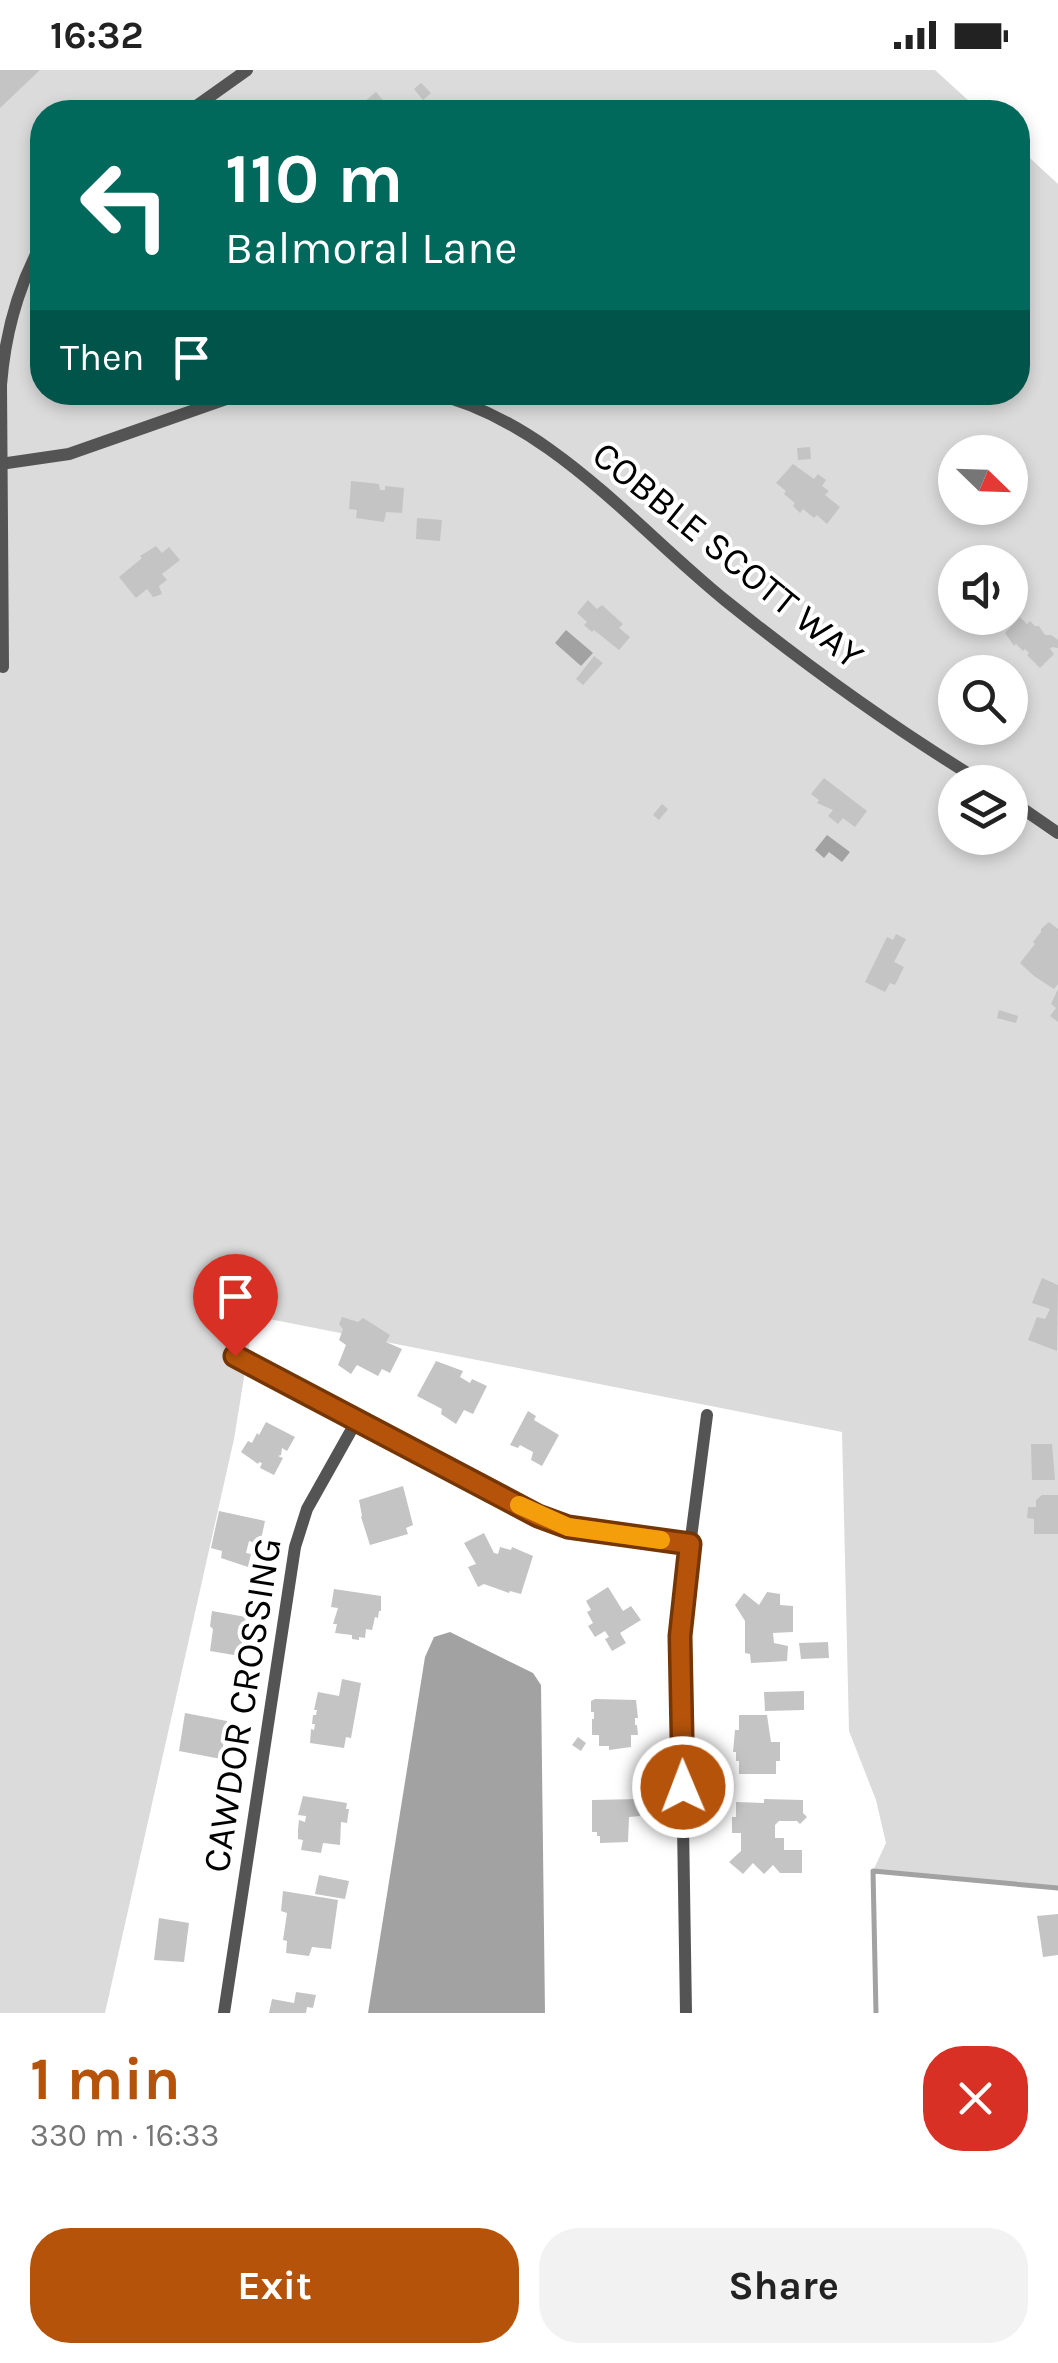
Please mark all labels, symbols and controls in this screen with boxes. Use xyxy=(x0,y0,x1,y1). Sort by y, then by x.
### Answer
text: 16:32 xyxy=(50,13,143,58)
text: 110 m xyxy=(225,138,403,220)
icon: left xyxy=(60,140,190,270)
text: Balmoral Lane xyxy=(225,222,517,274)
icon: arrive xyxy=(164,330,219,385)
text: Then xyxy=(60,335,144,380)
street label: COBBLE SCOTT WAY xyxy=(583,432,873,678)
north arrow xyxy=(938,435,1028,525)
map controls xyxy=(938,435,1028,855)
button: sound xyxy=(938,545,1028,635)
button: search xyxy=(938,655,1028,745)
button: layers xyxy=(938,765,1028,855)
pin xyxy=(193,1254,278,1357)
icon: arrive xyxy=(208,1269,263,1324)
street label: CAWDOR CROSSING xyxy=(193,1535,291,1875)
position arrow xyxy=(631,1735,735,1839)
text: 1 min xyxy=(30,2044,181,2114)
button: close xyxy=(923,2046,1028,2151)
text: 330 m · 16:33 xyxy=(30,2117,219,2154)
button: Exit xyxy=(30,2228,519,2343)
button: Share xyxy=(539,2228,1028,2343)

